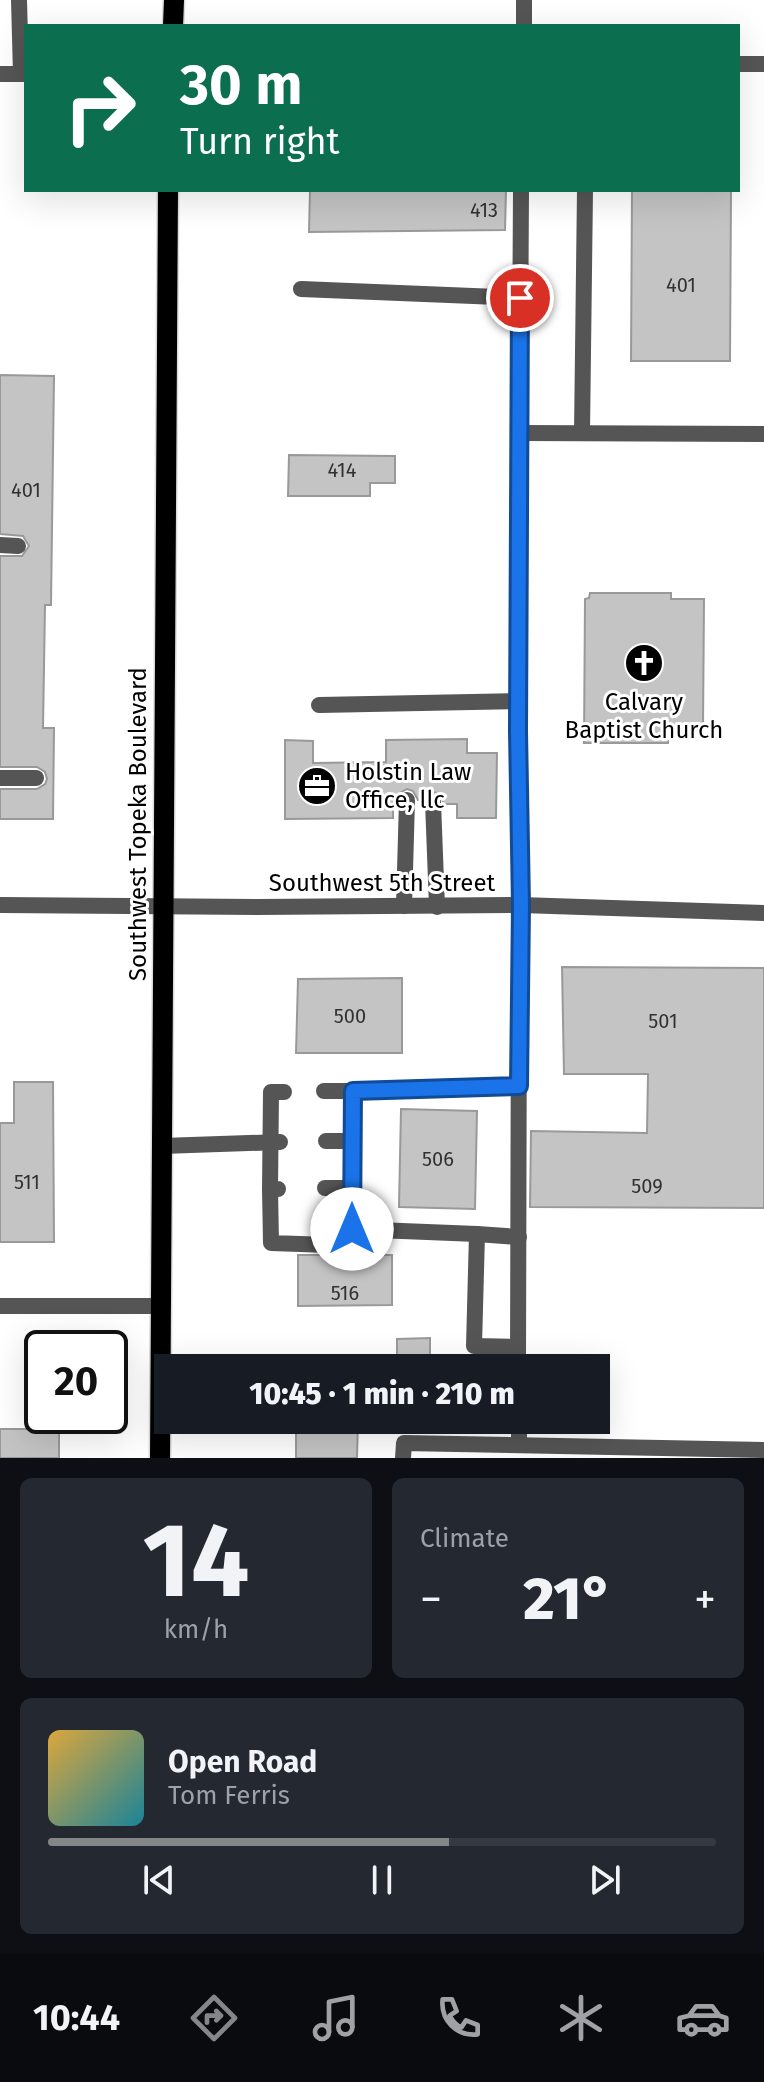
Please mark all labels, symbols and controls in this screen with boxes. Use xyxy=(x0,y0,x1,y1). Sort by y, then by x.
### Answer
text: 30 m xyxy=(180,52,302,119)
icon: right xyxy=(48,56,152,160)
text: Turn right xyxy=(180,120,340,164)
house number: 413 xyxy=(470,198,498,222)
pin xyxy=(486,264,554,332)
house number: 401 xyxy=(666,273,696,297)
icon: arrive xyxy=(498,276,542,320)
house number: 414 xyxy=(328,458,357,482)
house number: 401 xyxy=(11,478,41,502)
church icon: Calvary Baptist Church xyxy=(623,642,665,684)
street label: Southwest Topeka Boulevard xyxy=(124,667,152,981)
place label: Calvary Baptist Church xyxy=(565,688,723,744)
place label: Holstin Law Office, llc xyxy=(345,758,471,814)
office icon: Holstin Law Office, llc xyxy=(296,765,338,807)
street label: Southwest 5th Street xyxy=(269,869,496,897)
house number: 500 xyxy=(334,1004,366,1028)
house number: 501 xyxy=(648,1009,678,1033)
house number: 506 xyxy=(422,1147,454,1171)
house number: 511 xyxy=(14,1170,40,1194)
house number: 509 xyxy=(631,1174,663,1198)
position arrow xyxy=(310,1187,394,1271)
house number: 516 xyxy=(331,1281,359,1305)
speed limit sign: 20 xyxy=(24,1330,128,1434)
text: 10:45 · 1 min · 210 m xyxy=(249,1376,515,1412)
text: 14 xyxy=(142,1499,250,1624)
text: Climate xyxy=(420,1523,509,1554)
text: 21° xyxy=(523,1563,613,1635)
text: − xyxy=(420,1573,442,1626)
text: + xyxy=(694,1573,716,1626)
text: km/h xyxy=(164,1614,228,1645)
text: Open Road xyxy=(168,1744,317,1780)
text: Tom Ferris xyxy=(168,1780,290,1811)
icon: previous xyxy=(137,1858,181,1902)
icon: pause xyxy=(360,1858,404,1902)
icon: next xyxy=(583,1858,627,1902)
icon: directions xyxy=(186,1990,242,2046)
icon: music xyxy=(308,1990,364,2046)
icon: phone xyxy=(431,1990,487,2046)
icon: climate xyxy=(553,1990,609,2046)
icon: car xyxy=(675,1990,731,2046)
text: 10:44 xyxy=(33,1996,120,2040)

